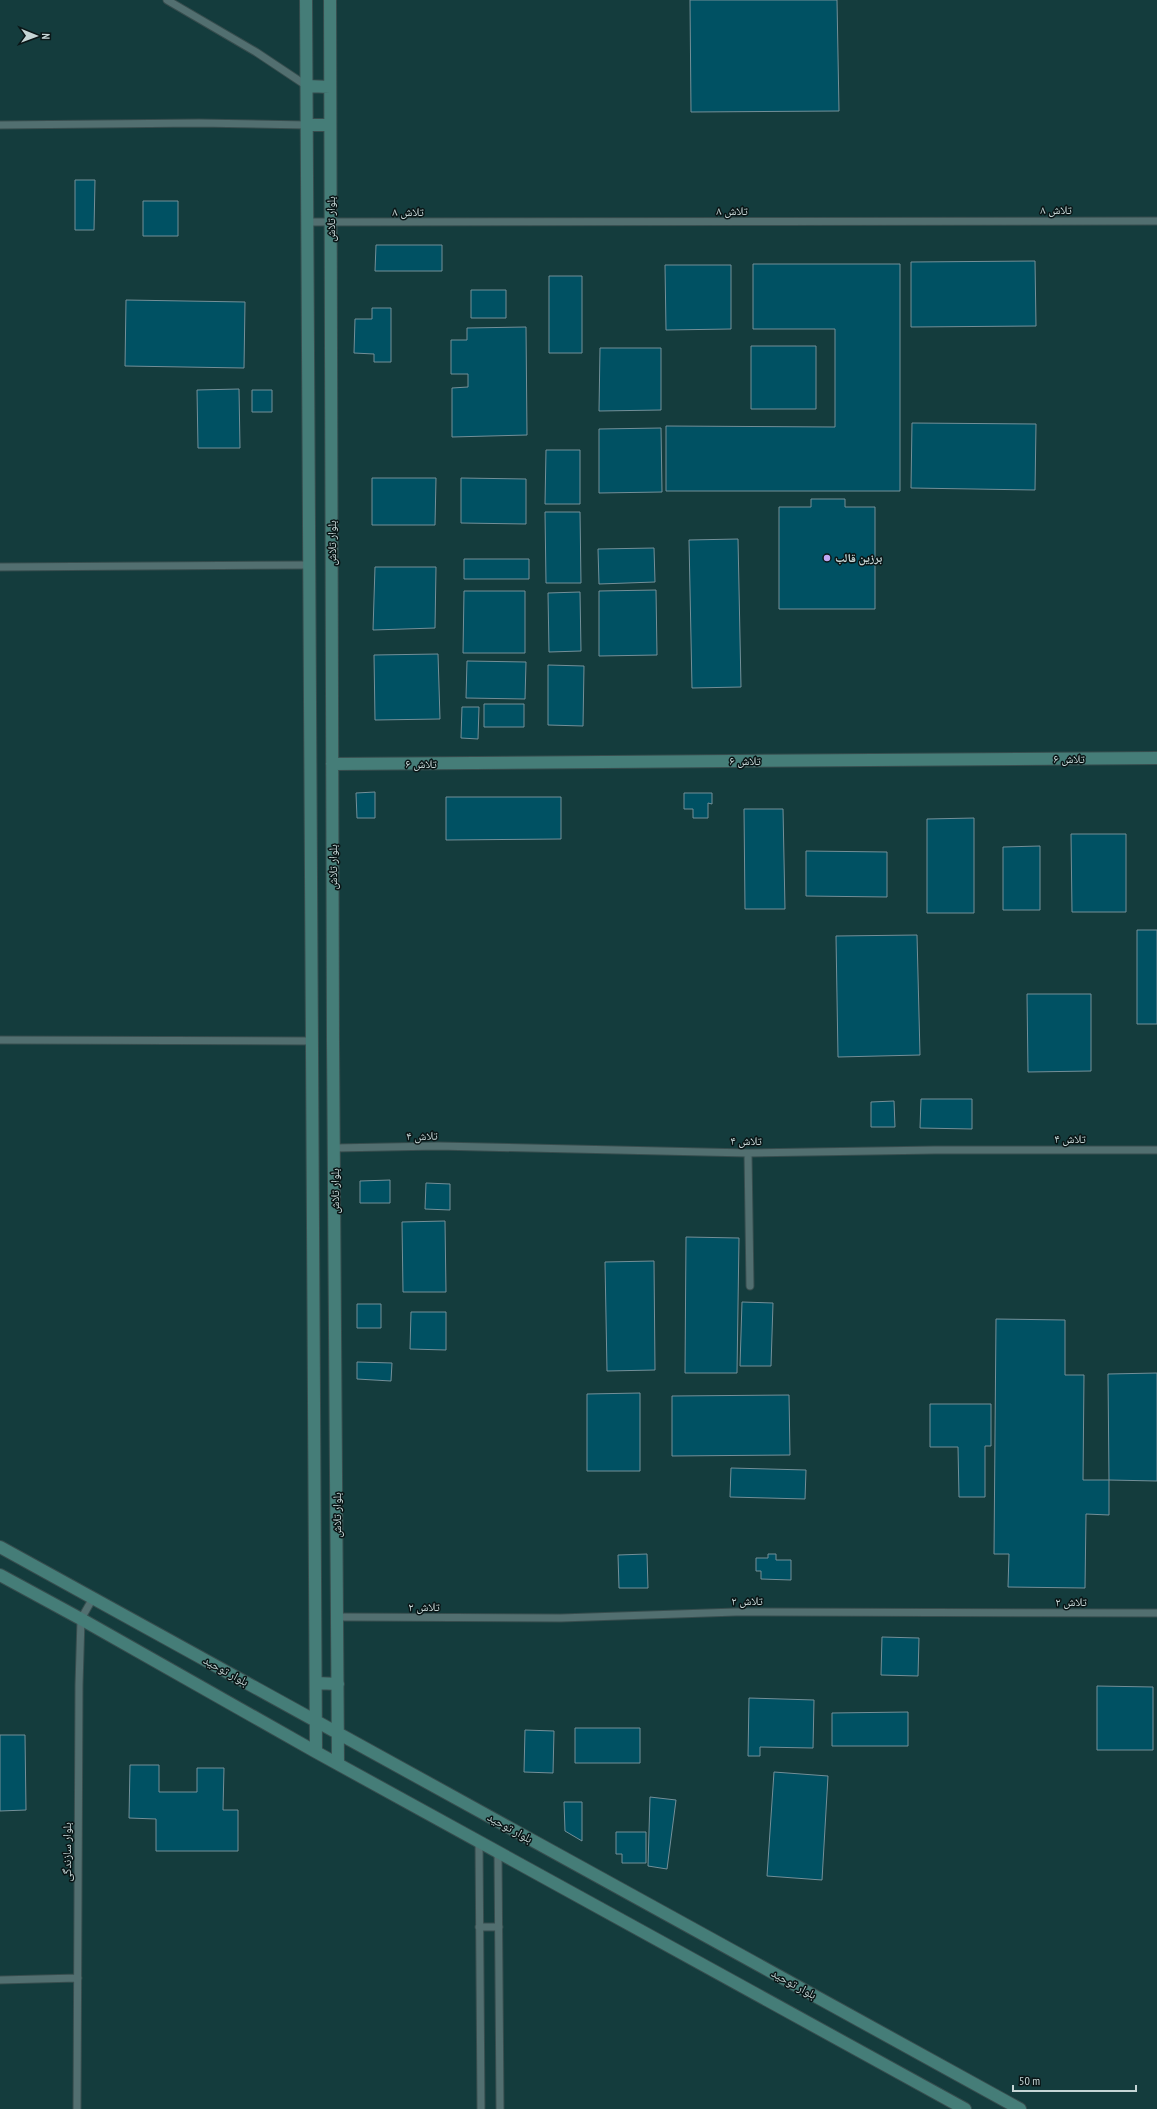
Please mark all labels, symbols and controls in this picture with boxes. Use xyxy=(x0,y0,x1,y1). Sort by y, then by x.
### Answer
north arrow xyxy=(16,16,56,56)
text: N xyxy=(39,33,53,39)
street label: بلوار تلاش xyxy=(323,196,338,242)
street label: تلاش ۸ xyxy=(1040,202,1072,217)
street label: تلاش ۸ xyxy=(716,203,748,218)
street label: تلاش ۸ xyxy=(392,204,424,219)
street label: بلوار تلاش xyxy=(324,520,339,566)
place label: برزین قالب xyxy=(835,550,882,566)
marker: برزین قالب xyxy=(822,553,832,563)
street label: تلاش ۶ xyxy=(1053,751,1085,766)
street label: تلاش ۶ xyxy=(729,753,761,768)
street label: تلاش ۶ xyxy=(405,756,437,771)
street label: بلوار تلاش xyxy=(325,844,340,890)
street label: تلاش ۴ xyxy=(406,1128,438,1143)
street label: تلاش ۴ xyxy=(1054,1131,1086,1146)
street label: تلاش ۴ xyxy=(730,1133,762,1148)
street label: بلوار تلاش xyxy=(327,1168,342,1214)
street label: بلوار تلاش xyxy=(329,1492,344,1538)
street label: تلاش ۲ xyxy=(731,1593,763,1608)
street label: تلاش ۲ xyxy=(1055,1594,1087,1609)
street label: تلاش ۲ xyxy=(408,1599,440,1614)
street label: بلوار توحید xyxy=(201,1652,251,1689)
street label: بلوار توحید xyxy=(485,1809,535,1846)
street label: بلوار سازندگی xyxy=(59,1822,74,1882)
street label: بلوار توحید xyxy=(769,1965,819,2002)
scale bar xyxy=(1013,2067,1136,2093)
text: 50 m xyxy=(1019,2073,1040,2088)

